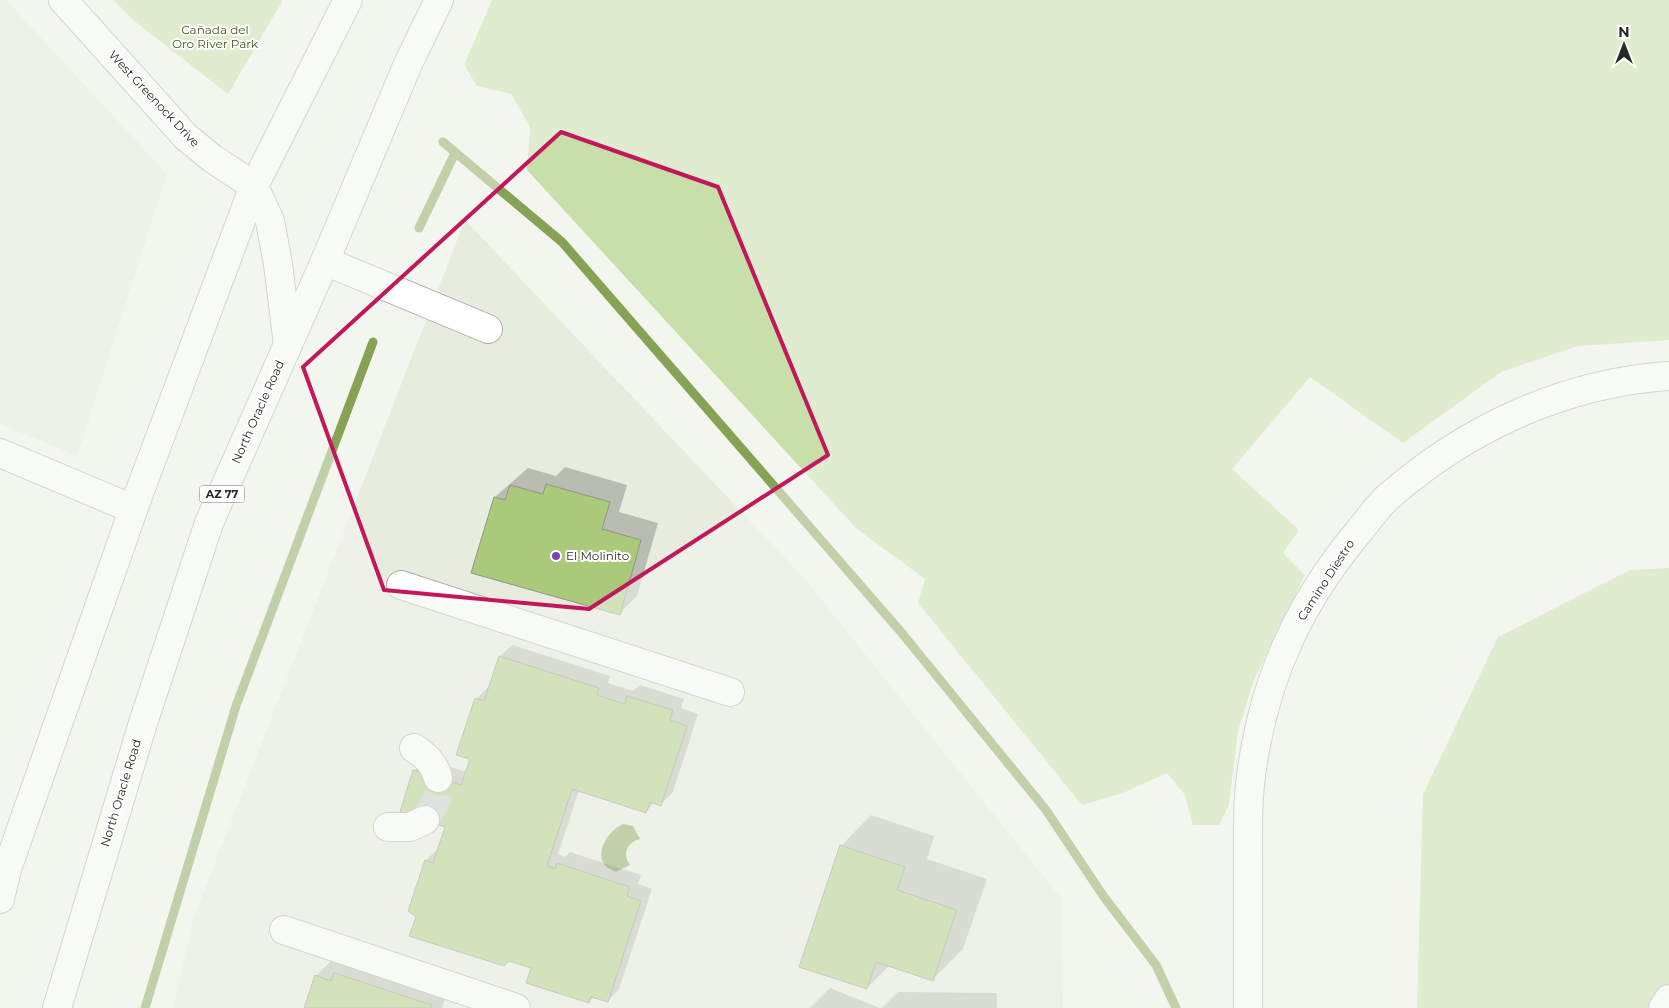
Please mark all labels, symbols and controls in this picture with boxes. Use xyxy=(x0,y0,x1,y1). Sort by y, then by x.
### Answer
north arrow xyxy=(1599,20,1649,70)
park label: Cañada del Oro River Park xyxy=(172,22,259,51)
text: N xyxy=(1618,23,1630,41)
street label: West Greenock Drive xyxy=(106,47,203,150)
street label: North Oracle Road xyxy=(228,358,287,466)
road number: AZ 77 xyxy=(200,486,244,502)
street label: Camino Diestro xyxy=(1294,536,1357,623)
place label: El Molinito xyxy=(566,548,629,563)
marker: El Molinito xyxy=(550,550,562,562)
street label: North Oracle Road xyxy=(97,737,144,848)

